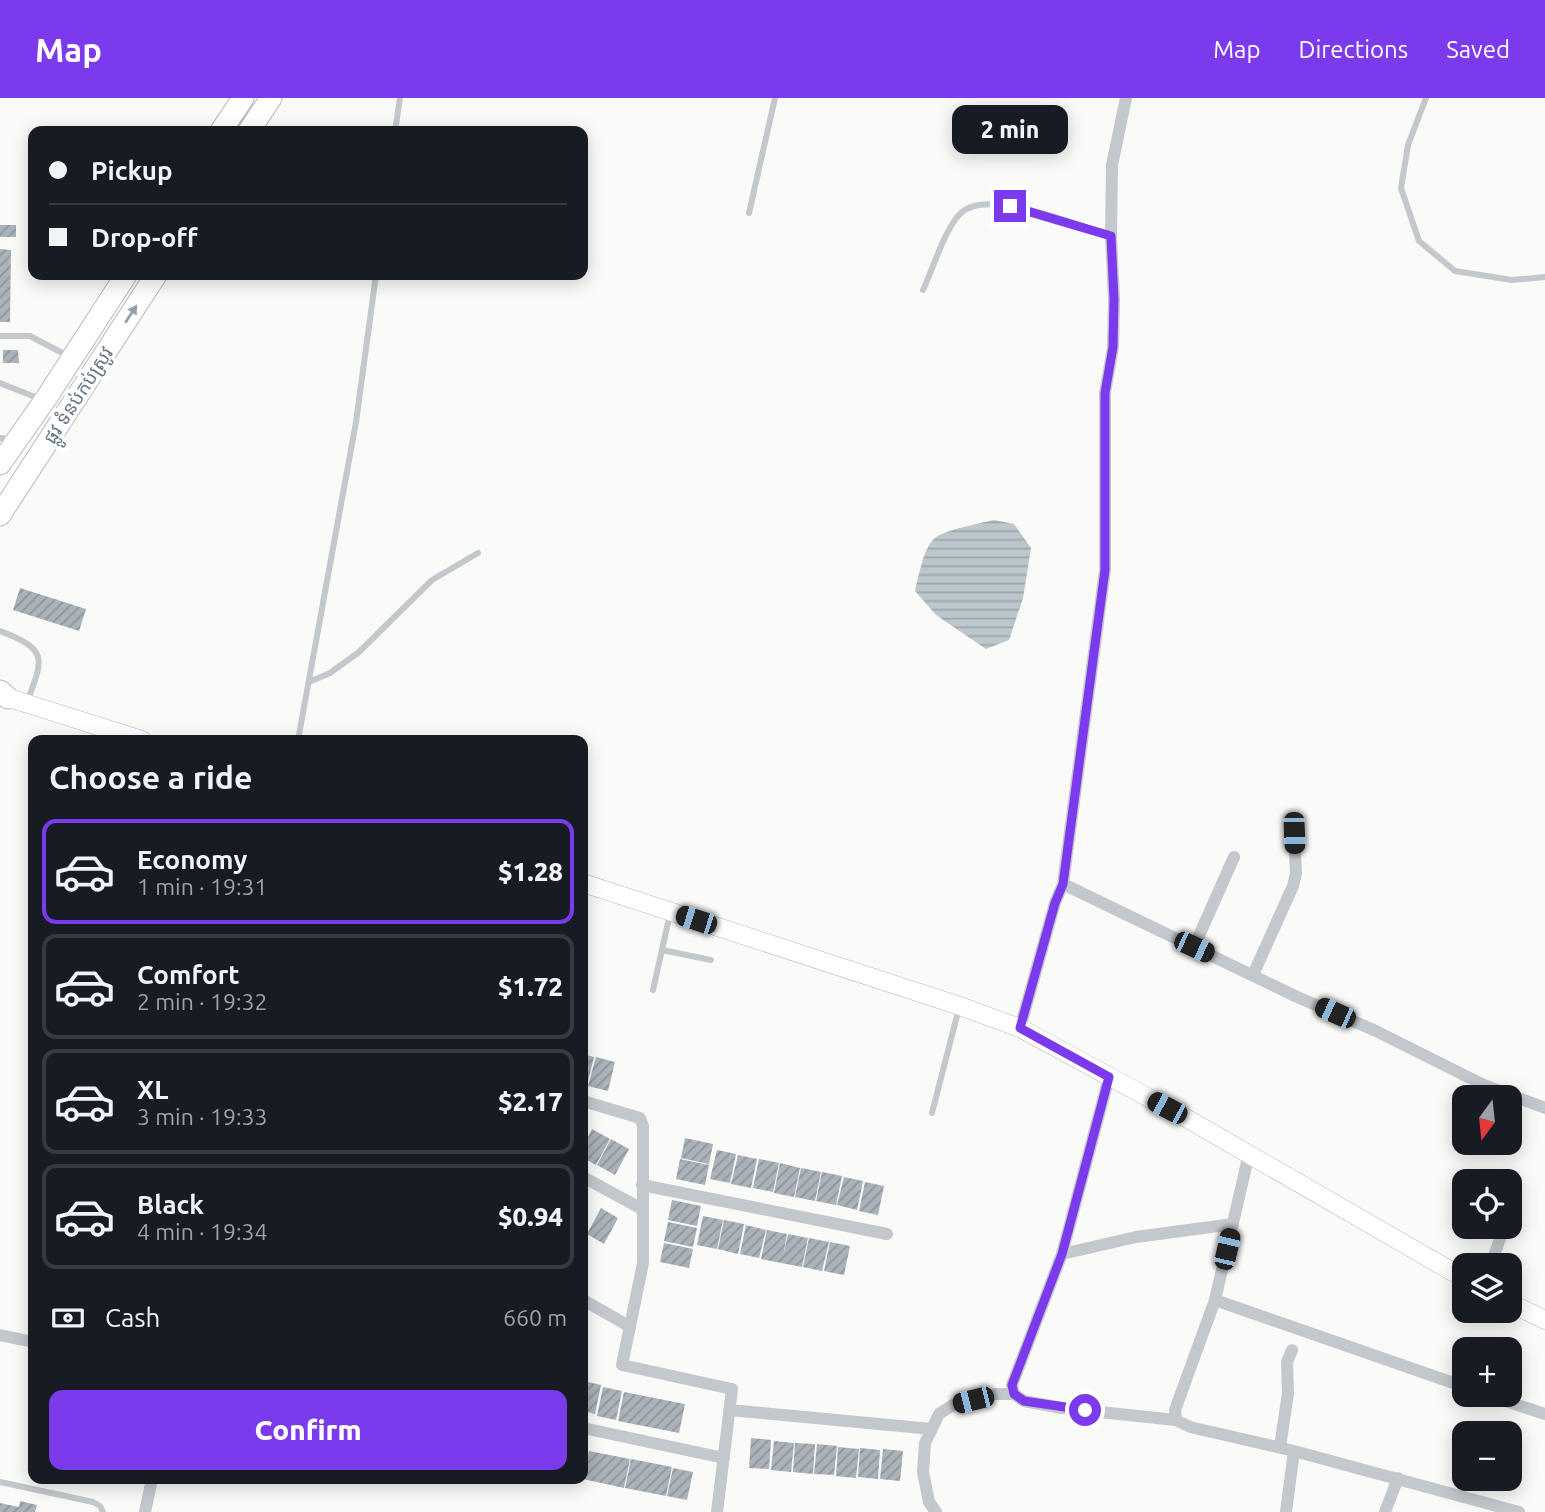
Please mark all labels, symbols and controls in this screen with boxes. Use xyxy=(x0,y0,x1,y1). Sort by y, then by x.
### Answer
text: Map xyxy=(35,31,102,68)
text: Map xyxy=(1213,36,1260,63)
text: Directions xyxy=(1298,36,1408,63)
text: Saved xyxy=(1446,36,1510,63)
callout: 2 min xyxy=(952,105,1068,154)
text: 2 min xyxy=(981,117,1039,142)
text: Pickup xyxy=(91,156,173,185)
route end xyxy=(994,190,1026,222)
text: Drop-off xyxy=(91,223,198,252)
one-way arrow xyxy=(124,304,137,323)
street label: ផ្លូវ ទំនប់កប់ស្រូវ xyxy=(38,342,123,451)
text: Choose a ride xyxy=(49,759,252,795)
car xyxy=(1283,812,1306,854)
icon: car xyxy=(53,840,116,903)
text: Economy xyxy=(137,845,247,874)
text: $1.28 xyxy=(498,857,563,886)
text: 1 min · 19:31 xyxy=(137,874,268,899)
car xyxy=(673,904,720,936)
car xyxy=(1171,929,1218,965)
icon: car xyxy=(53,955,116,1018)
text: Comfort xyxy=(137,960,240,989)
text: $1.72 xyxy=(498,972,563,1001)
text: 2 min · 19:32 xyxy=(137,989,268,1014)
car xyxy=(1312,995,1359,1031)
icon: car xyxy=(53,1070,116,1133)
text: XL xyxy=(137,1075,168,1104)
north arrow xyxy=(1452,1085,1522,1155)
map controls xyxy=(1452,1085,1522,1491)
text: $2.17 xyxy=(498,1087,563,1116)
car xyxy=(1144,1089,1191,1127)
text: 3 min · 19:33 xyxy=(137,1104,268,1129)
button: locate xyxy=(1452,1169,1522,1239)
icon: car xyxy=(53,1185,116,1248)
text: Black xyxy=(137,1190,204,1219)
text: $0.94 xyxy=(498,1202,563,1231)
text: 4 min · 19:34 xyxy=(137,1219,268,1244)
car xyxy=(1213,1226,1242,1272)
button: layers xyxy=(1452,1253,1522,1323)
icon: cash xyxy=(49,1299,87,1337)
text: Cash xyxy=(105,1303,160,1332)
text: 660 m xyxy=(503,1305,567,1330)
button: + xyxy=(1452,1337,1522,1407)
car xyxy=(951,1385,996,1415)
button: Confirm xyxy=(49,1390,567,1470)
route start xyxy=(1069,1394,1101,1426)
button: − xyxy=(1452,1421,1522,1491)

